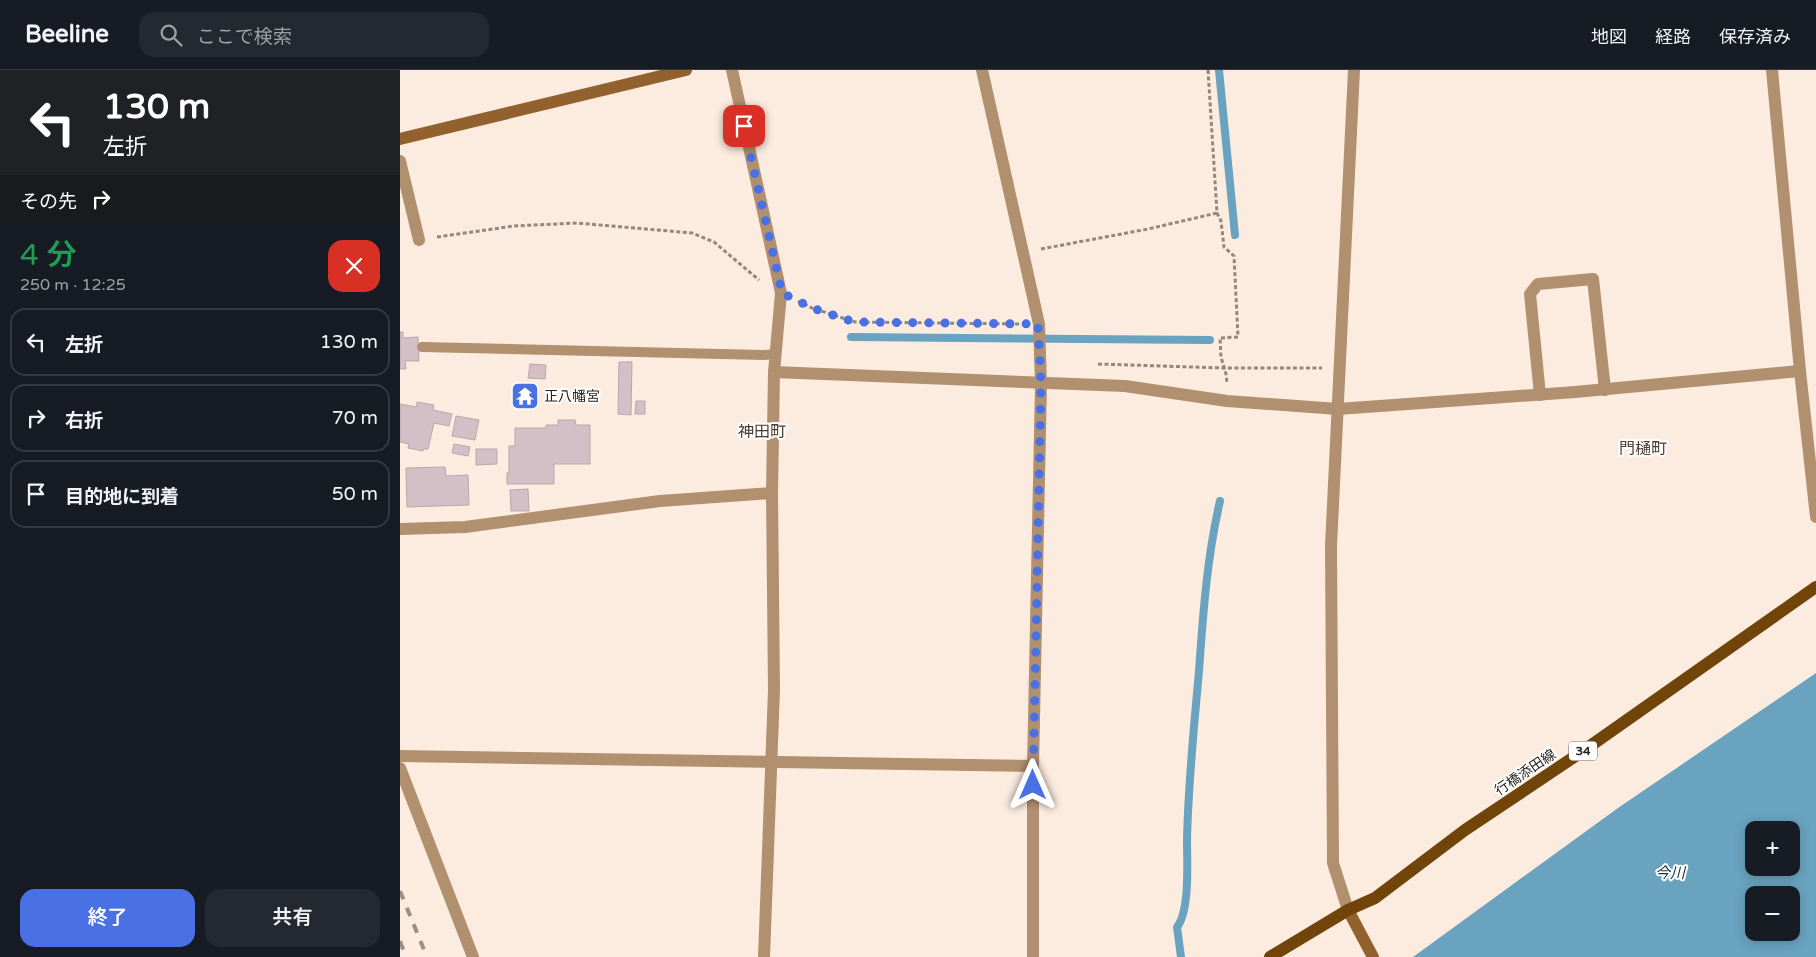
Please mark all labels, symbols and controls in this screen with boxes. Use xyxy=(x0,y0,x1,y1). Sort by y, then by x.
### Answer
search box xyxy=(139,12,489,57)
text: Beeline xyxy=(25,20,109,49)
icon: search xyxy=(157,21,185,49)
text: ここで検索 xyxy=(197,26,292,48)
text: 地図 xyxy=(1591,26,1627,48)
text: 経路 xyxy=(1655,26,1691,48)
text: 保存済み xyxy=(1719,26,1791,48)
text: 130 m xyxy=(103,86,210,128)
icon: left xyxy=(20,90,85,155)
pin xyxy=(723,105,765,147)
icon: arrive xyxy=(730,112,758,140)
text: 左折 xyxy=(103,134,147,160)
icon: right xyxy=(87,185,115,213)
text: その先 xyxy=(20,191,77,213)
text: 4 分 xyxy=(20,237,77,274)
button: close xyxy=(328,240,380,292)
text: 250 m · 12:25 xyxy=(20,275,126,295)
icon: left xyxy=(22,328,50,356)
text: 130 m xyxy=(320,331,378,353)
text: 左折 xyxy=(65,334,103,356)
temple icon: 正八幡宮 xyxy=(510,381,540,411)
place label: 正八幡宮 xyxy=(544,388,600,405)
icon: right xyxy=(22,404,50,432)
text: 70 m xyxy=(332,407,378,429)
text: 右折 xyxy=(65,410,103,432)
district label: 神田町 xyxy=(738,422,786,442)
district label: 門樋町 xyxy=(1619,439,1667,459)
icon: arrive xyxy=(22,480,50,508)
text: 50 m xyxy=(332,483,378,505)
text: 目的地に到着 xyxy=(65,486,179,508)
road number: 34 xyxy=(1569,741,1597,760)
street label: 行橋添田線 xyxy=(1492,746,1559,799)
position arrow xyxy=(1006,758,1058,810)
map controls xyxy=(1745,821,1800,941)
button: + xyxy=(1745,821,1800,876)
water label: 今川 xyxy=(1655,864,1687,882)
button: − xyxy=(1745,886,1800,941)
button: 終了 xyxy=(20,889,195,947)
button: 共有 xyxy=(205,889,380,947)

